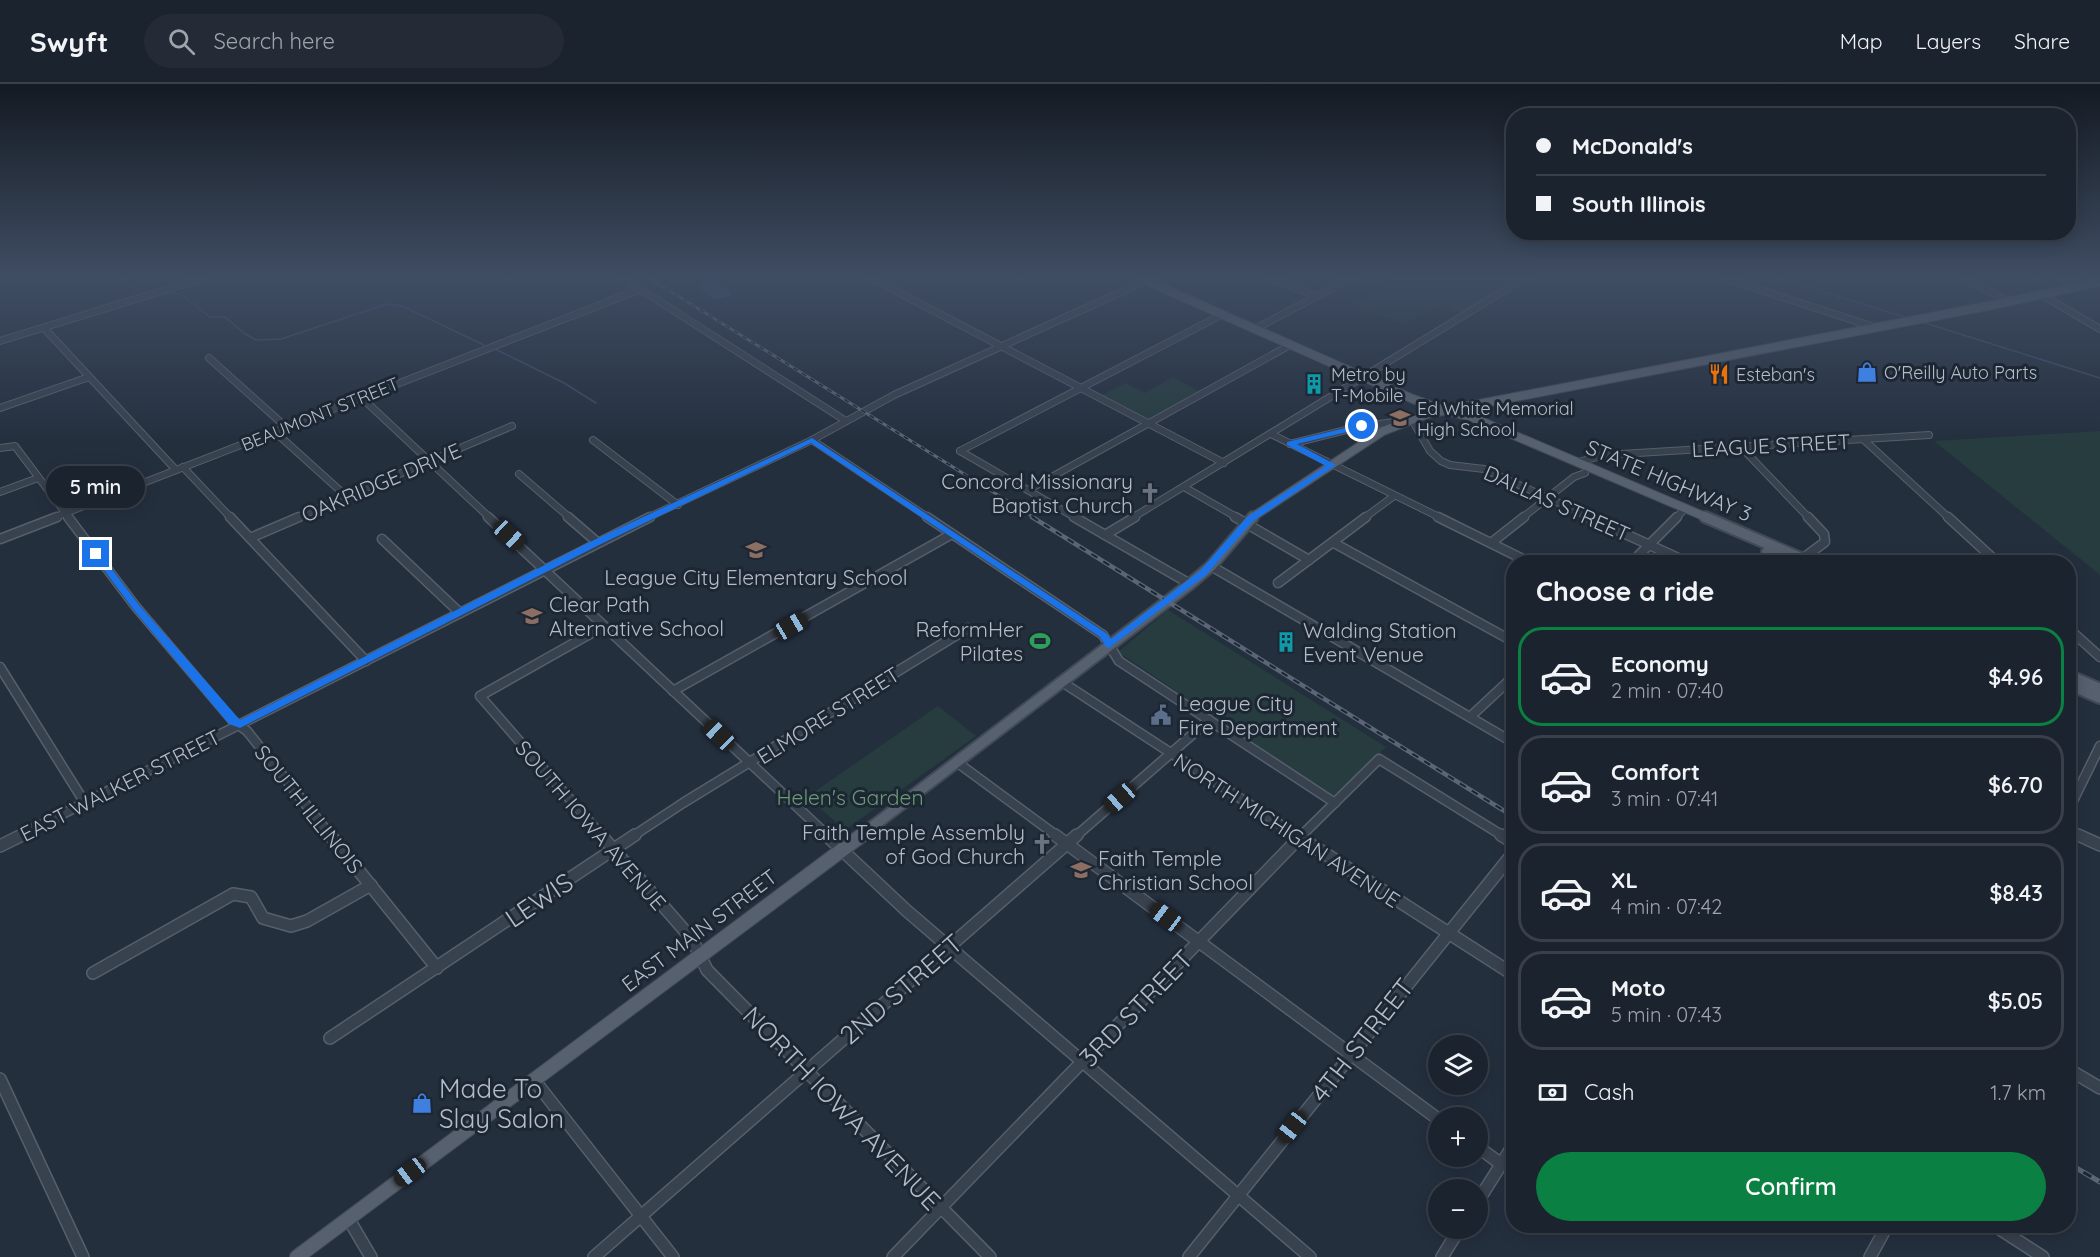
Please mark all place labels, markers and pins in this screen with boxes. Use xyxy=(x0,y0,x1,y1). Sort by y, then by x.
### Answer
shop icon: O'Reilly Auto Parts xyxy=(1855,360,1879,384)
place label: O'Reilly Auto Parts xyxy=(1884,361,2037,384)
restaurant icon: Esteban's xyxy=(1707,362,1731,386)
place label: Metro by T-Mobile xyxy=(1331,363,1406,407)
place label: Esteban's xyxy=(1736,363,1815,386)
building icon: Metro by T-Mobile xyxy=(1302,372,1326,396)
place label: Ed White Memorial High School xyxy=(1417,397,1574,441)
school or university icon: Ed White Memorial High School xyxy=(1388,406,1412,430)
place label: Concord Missionary Baptist Church xyxy=(941,468,1133,518)
church icon: Concord Missionary Baptist Church xyxy=(1138,481,1162,505)
school or university icon: League City Elementary School xyxy=(744,538,768,562)
place label: League City Elementary School xyxy=(604,564,908,590)
place label: Clear Path Alternative School xyxy=(549,591,724,641)
school or university icon: Clear Path Alternative School xyxy=(520,604,544,628)
place label: ReformHer Pilates xyxy=(915,616,1023,666)
place label: Walding Station Event Venue xyxy=(1303,617,1457,667)
sports icon: ReformHer Pilates xyxy=(1028,629,1052,653)
building icon: Walding Station Event Venue xyxy=(1274,630,1298,654)
place label: League City Fire Department xyxy=(1178,690,1338,740)
public building icon: League City Fire Department xyxy=(1149,703,1173,727)
place label: Faith Temple Assembly of God Church xyxy=(802,819,1025,869)
church icon: Faith Temple Assembly of God Church xyxy=(1030,832,1054,856)
place label: Faith Temple Christian School xyxy=(1098,845,1253,895)
school or university icon: Faith Temple Christian School xyxy=(1069,858,1093,882)
place label: Made To Slay Salon xyxy=(439,1072,564,1135)
shop icon: Made To Slay Salon xyxy=(410,1091,434,1115)

